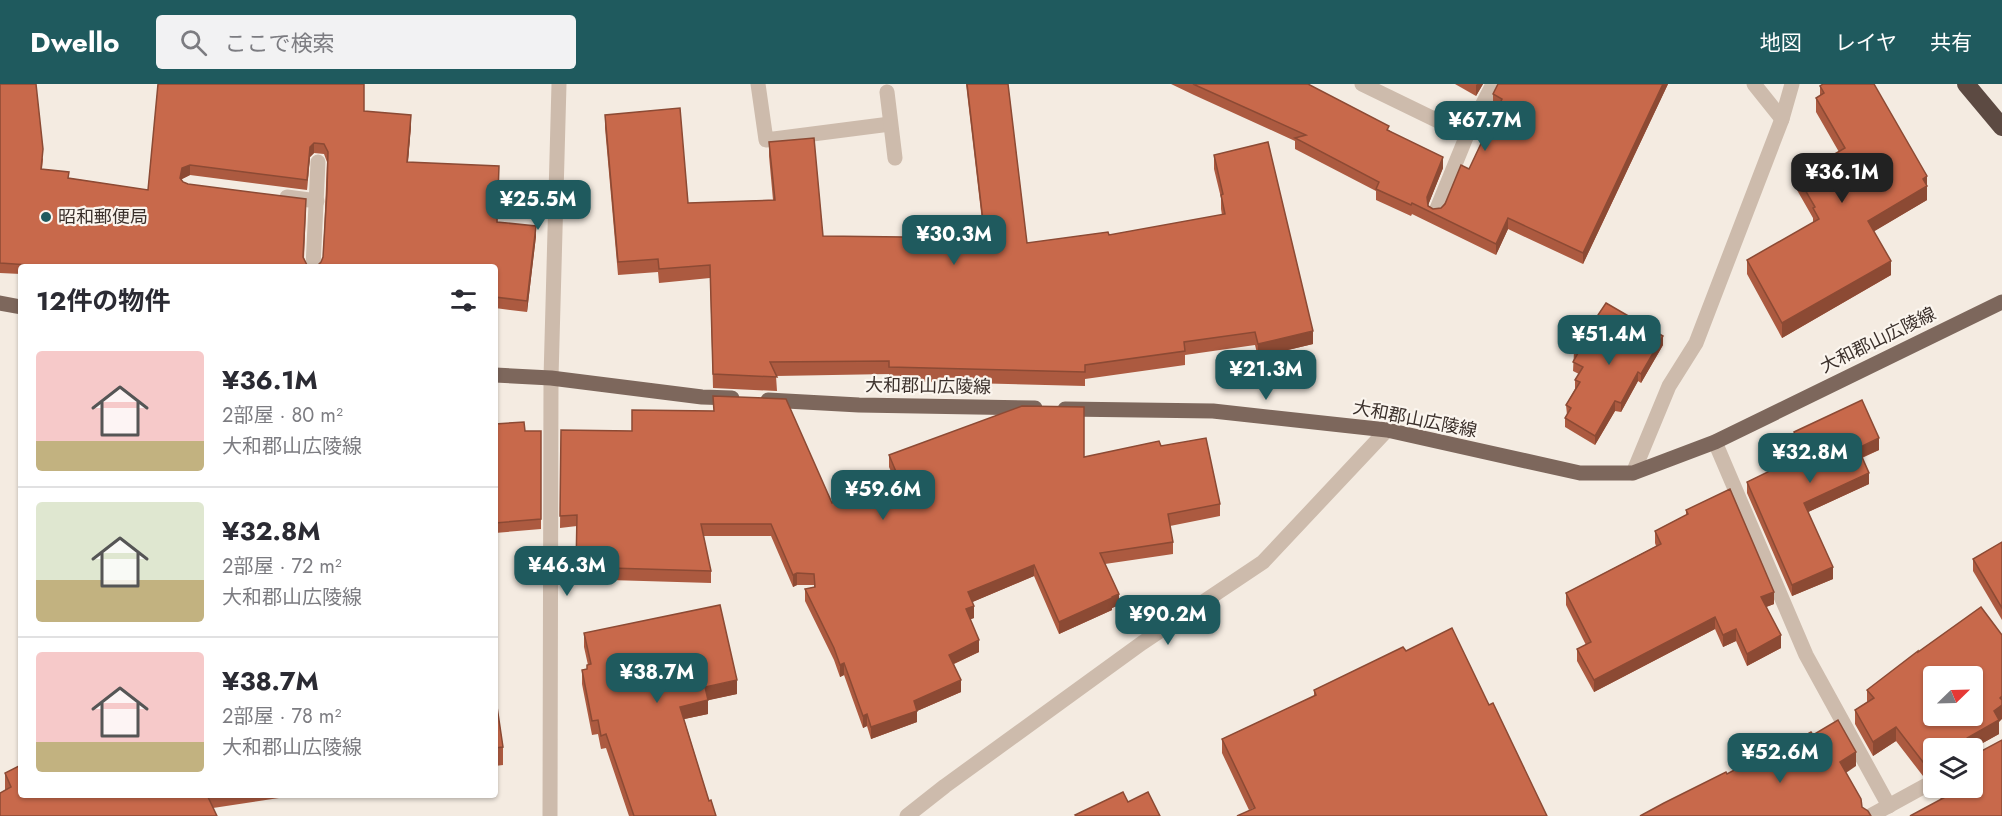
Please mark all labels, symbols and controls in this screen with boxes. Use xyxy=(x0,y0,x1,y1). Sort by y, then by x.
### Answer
search box xyxy=(156,15,576,69)
text: Dwello xyxy=(30,22,120,63)
icon: search xyxy=(177,26,210,59)
text: ここで検索 xyxy=(225,27,335,59)
text: 地図 xyxy=(1760,28,1802,58)
text: レイヤ xyxy=(1835,28,1897,58)
text: 共有 xyxy=(1930,28,1972,58)
pin: ¥67.7M xyxy=(1436,101,1534,152)
text: ¥67.7M xyxy=(1448,106,1522,135)
pin: ¥36.1M xyxy=(1793,153,1891,204)
text: ¥36.1M xyxy=(1805,158,1879,187)
pin: ¥25.5M xyxy=(489,180,587,231)
text: ¥25.5M xyxy=(500,185,576,214)
place label: 昭和郵便局 xyxy=(58,204,148,230)
marker: 昭和郵便局 xyxy=(39,210,53,224)
pin: ¥30.3M xyxy=(905,215,1003,266)
text: ¥30.3M xyxy=(916,220,992,249)
text: 12件の物件 xyxy=(36,282,170,320)
icon: filters xyxy=(447,284,480,317)
street label: 大和郡山広陵線 xyxy=(1816,301,1940,379)
pin: ¥51.4M xyxy=(1560,315,1658,366)
text: ¥51.4M xyxy=(1572,320,1646,349)
pin: ¥21.3M xyxy=(1217,350,1315,401)
text: ¥21.3M xyxy=(1229,355,1303,384)
text: ¥36.1M xyxy=(222,361,318,399)
street label: 大和郡山広陵線 xyxy=(865,372,991,400)
icon: home xyxy=(84,375,156,447)
street label: 大和郡山広陵線 xyxy=(1351,394,1479,444)
text: 2部屋 · 80 m² xyxy=(222,401,343,430)
text: 大和郡山広陵線 xyxy=(222,432,362,461)
pin: ¥32.8M xyxy=(1761,433,1859,484)
text: ¥32.8M xyxy=(1772,438,1848,467)
pin: ¥59.6M xyxy=(834,470,932,521)
text: ¥59.6M xyxy=(845,475,921,504)
text: ¥32.8M xyxy=(222,512,320,550)
icon: home xyxy=(84,526,156,598)
pin: ¥46.3M xyxy=(518,546,616,597)
text: ¥46.3M xyxy=(528,551,606,580)
text: 2部屋 · 72 m² xyxy=(222,552,342,581)
text: 大和郡山広陵線 xyxy=(222,583,362,612)
pin: ¥90.2M xyxy=(1119,595,1217,646)
text: ¥90.2M xyxy=(1129,600,1207,629)
pin: ¥38.7M xyxy=(608,653,706,704)
text: ¥38.7M xyxy=(620,658,694,687)
text: ¥38.7M xyxy=(222,662,319,700)
north arrow xyxy=(1923,666,1983,726)
map controls xyxy=(1923,666,1983,798)
icon: home xyxy=(84,676,156,748)
text: 2部屋 · 78 m² xyxy=(222,702,341,731)
text: 大和郡山広陵線 xyxy=(222,733,362,762)
pin: ¥52.6M xyxy=(1731,733,1829,784)
text: ¥52.6M xyxy=(1741,738,1819,767)
button: layers xyxy=(1923,738,1983,798)

